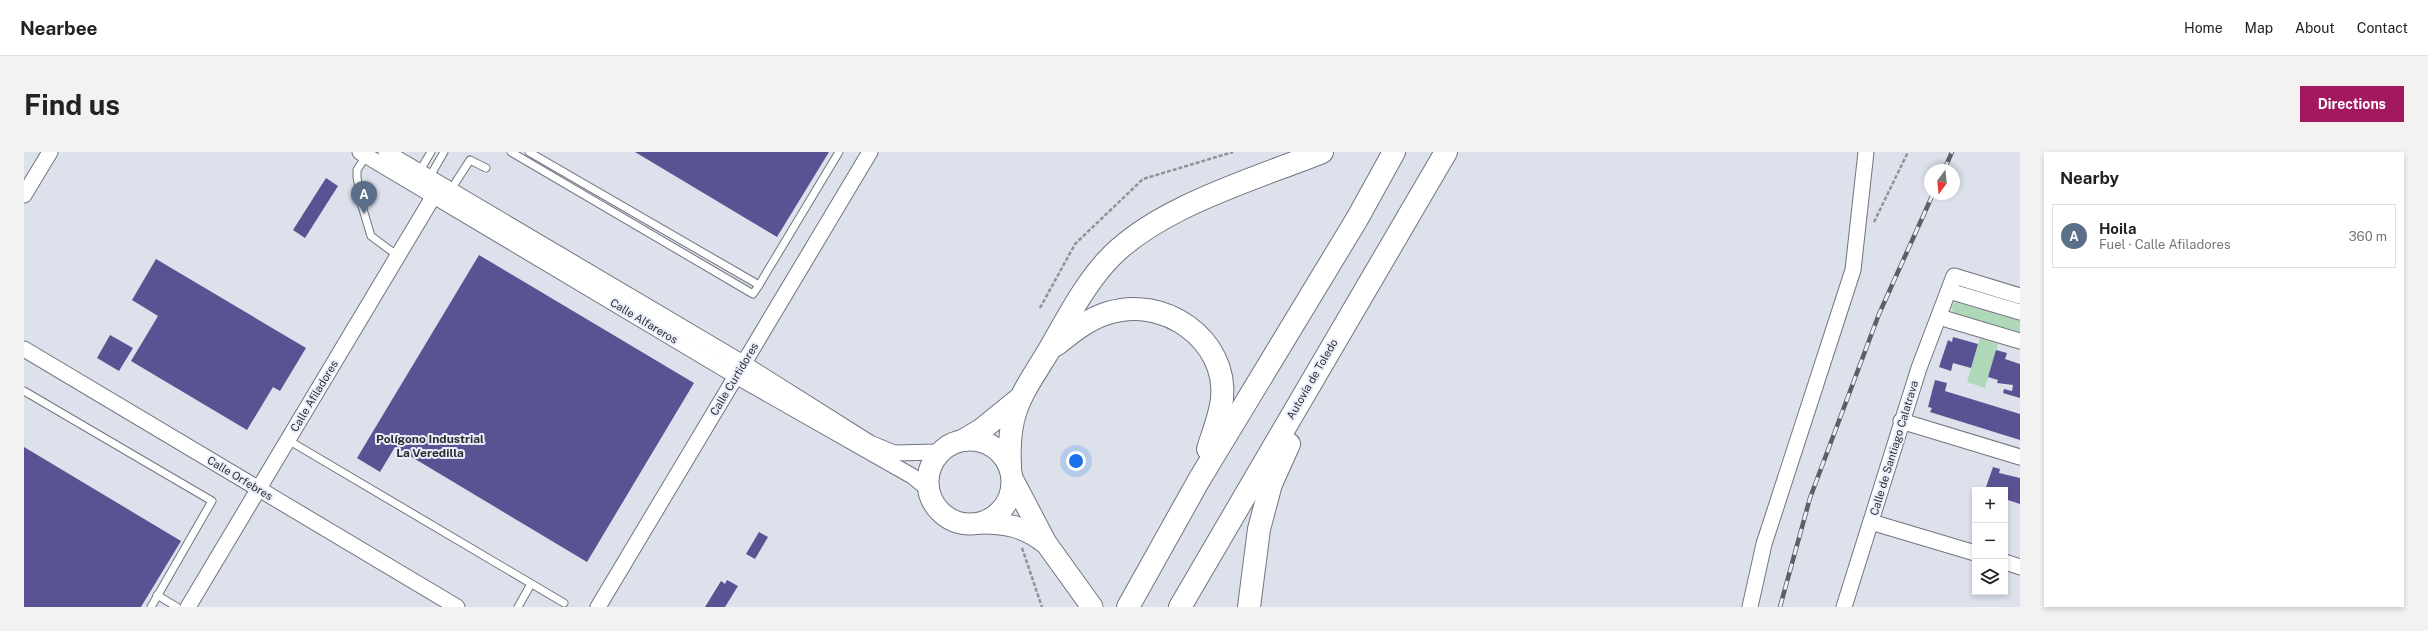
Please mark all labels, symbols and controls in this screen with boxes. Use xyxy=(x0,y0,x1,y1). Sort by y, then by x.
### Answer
text: Nearbee xyxy=(20,17,98,39)
text: Home xyxy=(2184,20,2223,36)
text: Map xyxy=(2245,20,2273,36)
text: About xyxy=(2295,20,2335,36)
text: Contact xyxy=(2357,20,2408,36)
button: Directions xyxy=(2300,86,2404,122)
text: Find us xyxy=(24,88,120,121)
north arrow xyxy=(1924,164,1960,200)
text: Nearby xyxy=(2060,168,2119,188)
pin: A xyxy=(351,181,377,214)
text: Hoila xyxy=(2099,220,2136,237)
text: A xyxy=(2069,229,2079,244)
text: 360 m xyxy=(2349,229,2387,244)
text: Fuel · Calle Afiladores xyxy=(2099,237,2231,252)
street label: Calle Alfareros xyxy=(608,296,680,346)
street label: Autovía de Toledo xyxy=(1284,337,1340,421)
street label: Calle Curtidores xyxy=(708,340,761,417)
street label: Calle Afiladores xyxy=(288,358,340,434)
street label: Calle de Santiago Calatrava xyxy=(1868,379,1920,517)
district label: Polígono Industrial La Veredilla xyxy=(376,432,484,460)
your location xyxy=(1066,451,1086,471)
street label: Calle Orfebres xyxy=(205,454,275,502)
map controls xyxy=(1972,487,2008,595)
button: + xyxy=(1972,487,2008,523)
button: − xyxy=(1972,523,2008,559)
button: layers xyxy=(1972,559,2008,595)

